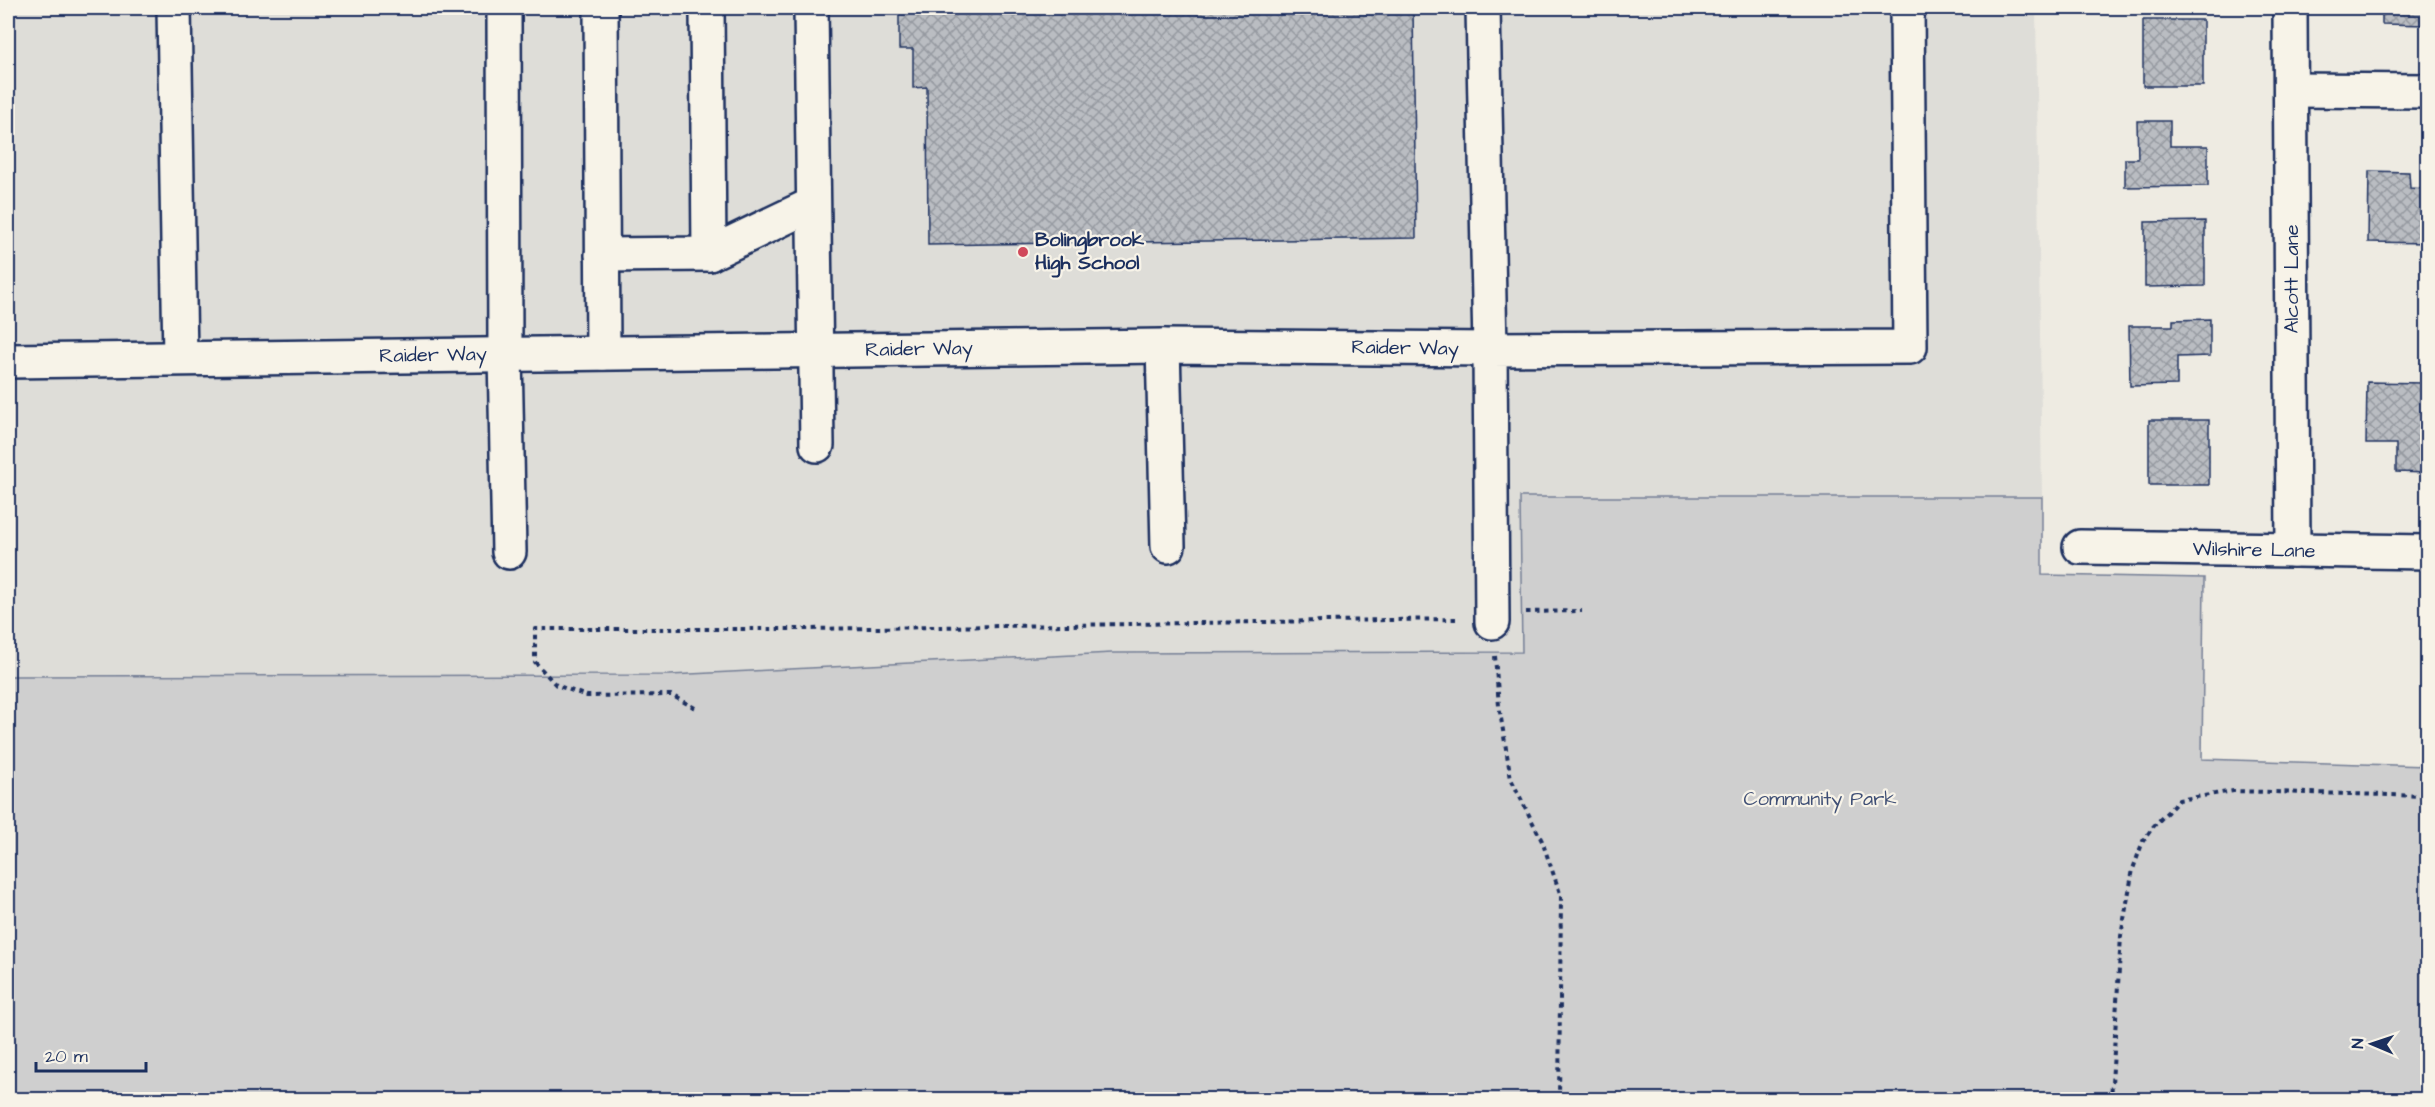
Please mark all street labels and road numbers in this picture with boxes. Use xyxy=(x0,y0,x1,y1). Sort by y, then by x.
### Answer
street label: Alcott Lane xyxy=(2278,224,2306,333)
street label: Raider Way xyxy=(1351,333,1459,364)
street label: Raider Way xyxy=(865,334,973,365)
street label: Raider Way xyxy=(379,340,487,371)
street label: Wilshire Lane xyxy=(2192,535,2316,565)

